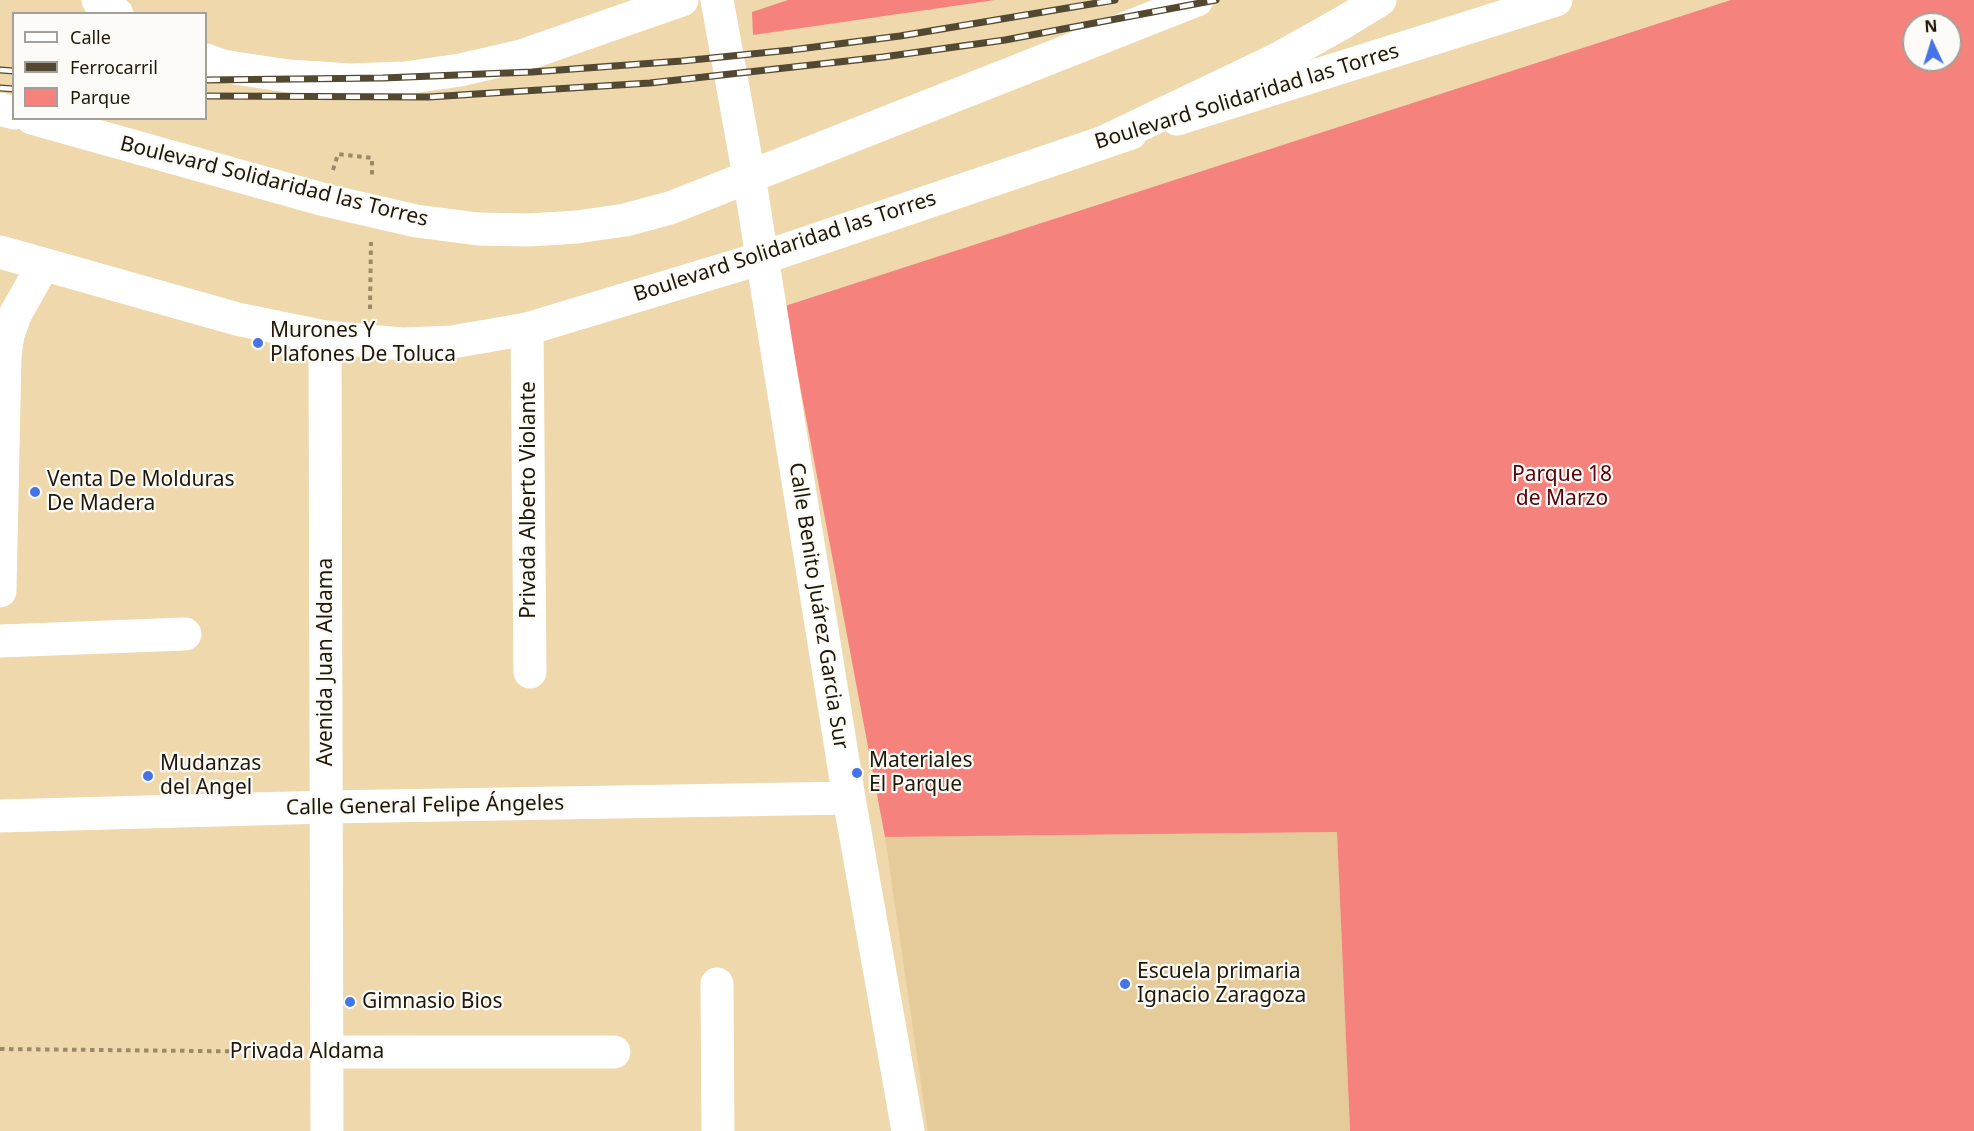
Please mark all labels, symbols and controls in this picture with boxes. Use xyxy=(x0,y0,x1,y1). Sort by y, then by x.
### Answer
legend xyxy=(12,12,207,120)
north arrow xyxy=(1902,12,1962,72)
text: N xyxy=(1924,15,1938,37)
text: Calle xyxy=(70,25,111,49)
street label: Boulevard Solidaridad las Torres xyxy=(1092,39,1402,155)
text: Ferrocarril xyxy=(70,55,158,79)
text: Parque xyxy=(70,85,130,109)
street label: Boulevard Solidaridad las Torres xyxy=(117,131,431,233)
street label: Boulevard Solidaridad las Torres xyxy=(631,186,939,308)
place label: Murones Y Plafones De Toluca xyxy=(270,318,456,368)
marker: Murones Y Plafones De Toluca xyxy=(251,336,265,350)
street label: Privada Alberto Violante xyxy=(516,381,542,619)
street label: Calle Benito Juárez Garcia Sur xyxy=(783,461,853,751)
park label: Parque 18 de Marzo xyxy=(1512,462,1612,512)
place label: Venta De Molduras De Madera xyxy=(47,467,235,517)
marker: Venta De Molduras De Madera xyxy=(28,485,42,499)
street label: Avenida Juan Aldama xyxy=(313,558,339,766)
place label: Materiales El Parque xyxy=(869,748,972,798)
place label: Mudanzas del Angel xyxy=(160,751,261,801)
marker: Materiales El Parque xyxy=(850,766,864,780)
marker: Mudanzas del Angel xyxy=(141,769,155,783)
street label: Calle General Felipe Ángeles xyxy=(286,791,564,821)
place label: Escuela primaria Ignacio Zaragoza xyxy=(1137,959,1306,1009)
marker: Escuela primaria Ignacio Zaragoza xyxy=(1118,977,1132,991)
place label: Gimnasio Bios xyxy=(362,989,503,1015)
marker: Gimnasio Bios xyxy=(343,995,357,1009)
street label: Privada Aldama xyxy=(230,1039,384,1065)

